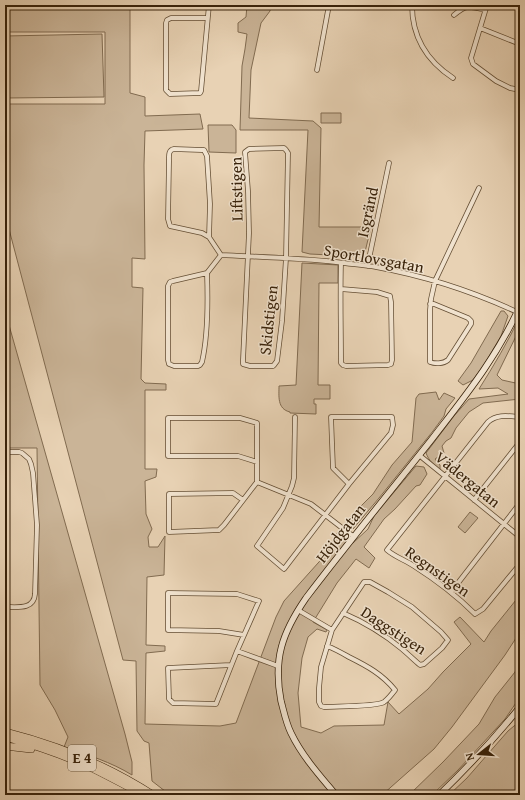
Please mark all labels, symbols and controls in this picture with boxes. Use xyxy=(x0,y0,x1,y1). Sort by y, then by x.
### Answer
street label: Liftstigen xyxy=(223,157,249,221)
street label: Isgränd xyxy=(350,184,384,239)
street label: Sportlovsgatan xyxy=(322,237,426,279)
street label: Skidstigen xyxy=(252,284,284,356)
street label: Vädergatan xyxy=(430,445,506,513)
street label: Höjdgatan xyxy=(309,498,371,568)
street label: Regnstigen xyxy=(401,540,475,602)
street label: Daggstigen xyxy=(356,600,432,660)
north arrow xyxy=(459,734,499,774)
road number: E 4 xyxy=(68,745,96,771)
text: N xyxy=(461,750,478,763)

